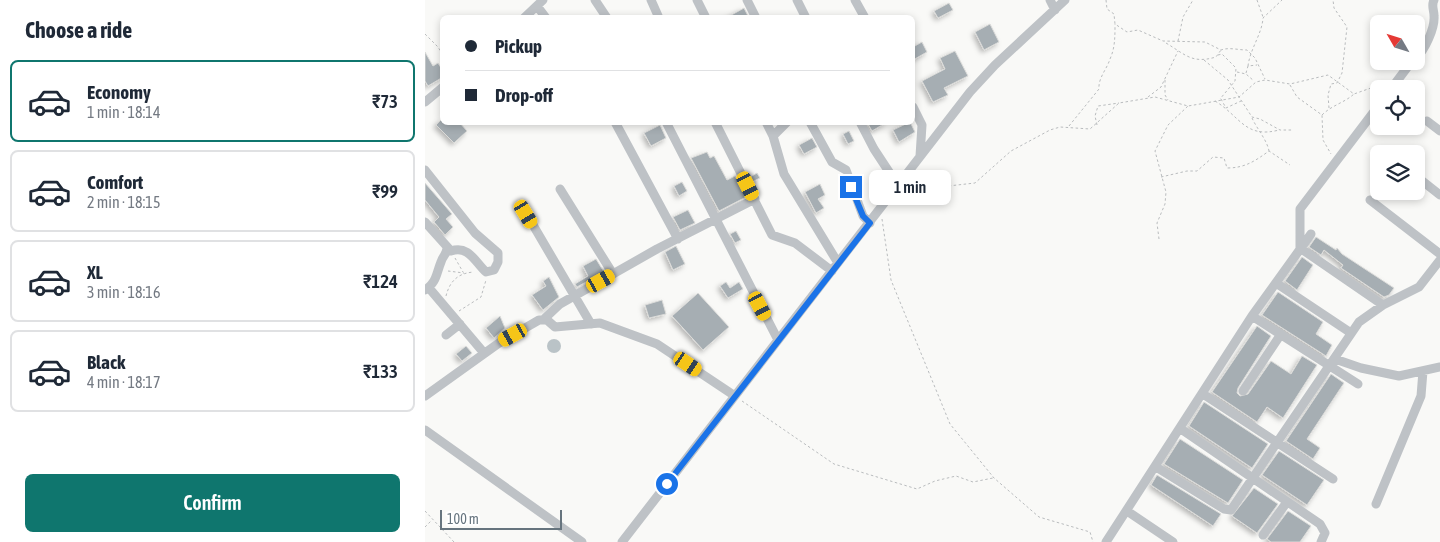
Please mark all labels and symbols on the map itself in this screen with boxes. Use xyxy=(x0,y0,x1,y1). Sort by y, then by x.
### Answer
north arrow xyxy=(1370,15,1425,70)
car xyxy=(734,169,761,203)
callout: 1 min xyxy=(869,170,951,204)
route end xyxy=(840,176,862,198)
car xyxy=(511,197,540,231)
car xyxy=(584,267,617,295)
car xyxy=(746,289,773,323)
car xyxy=(496,321,529,349)
car xyxy=(671,349,704,379)
route start xyxy=(656,473,678,495)
scale bar xyxy=(440,507,563,530)

